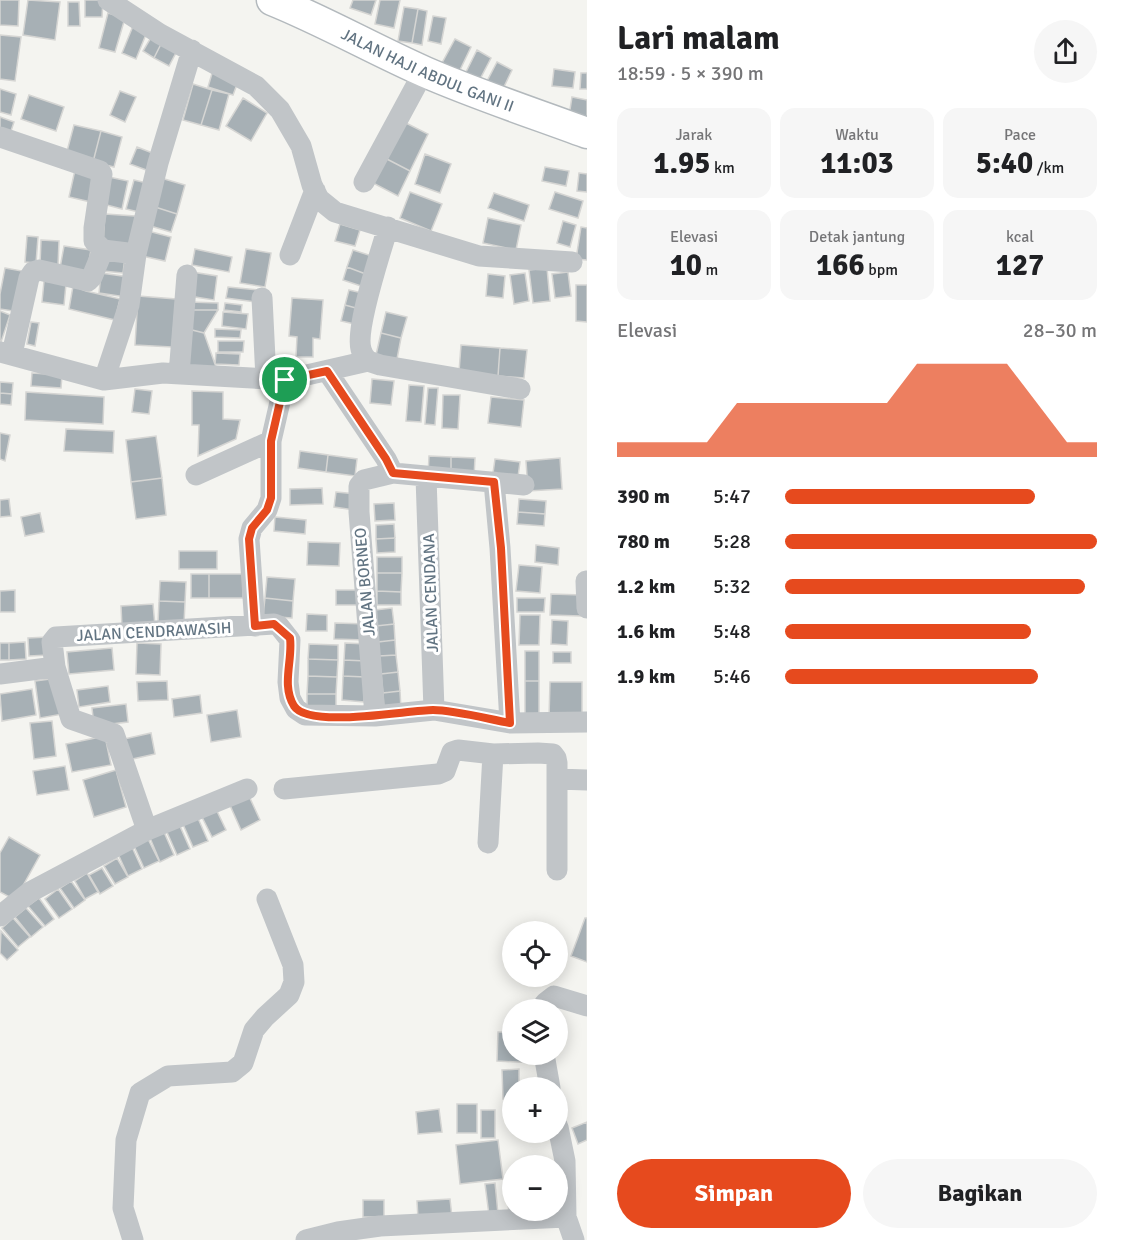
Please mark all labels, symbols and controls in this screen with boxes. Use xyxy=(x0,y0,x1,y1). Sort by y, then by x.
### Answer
text: Lari malam xyxy=(617,18,780,59)
button: share xyxy=(1034,20,1097,83)
street label: JALAN HAJI ABDUL GANI II xyxy=(338,24,517,117)
text: 18:59 · 5 × 390 m xyxy=(617,61,764,86)
text: Jarak xyxy=(676,125,712,145)
text: Waktu xyxy=(835,125,879,145)
text: Pace xyxy=(1004,125,1036,145)
text: 1.95 xyxy=(653,145,710,182)
text: 11:03 xyxy=(820,145,894,182)
text: 5:40 xyxy=(976,145,1033,182)
text: km xyxy=(710,158,735,178)
text: /km xyxy=(1033,158,1064,178)
text: Elevasi xyxy=(670,227,718,247)
text: Detak jantung xyxy=(809,227,905,247)
text: kcal xyxy=(1006,227,1034,247)
text: 10 xyxy=(670,247,702,284)
text: 166 xyxy=(816,247,865,284)
text: 127 xyxy=(996,247,1044,284)
text: m xyxy=(702,260,718,280)
text: bpm xyxy=(865,260,898,280)
text: Elevasi xyxy=(617,318,677,343)
text: 28–30 m xyxy=(1023,318,1097,343)
pin xyxy=(259,354,310,405)
icon: arrive xyxy=(268,363,301,396)
text: 390 m xyxy=(617,484,670,509)
text: 5:47 xyxy=(713,484,751,509)
street label: JALAN BORNEO xyxy=(350,527,380,637)
text: 780 m xyxy=(617,529,670,554)
text: 5:28 xyxy=(713,529,751,554)
street label: JALAN CENDANA xyxy=(419,533,443,653)
text: 1.2 km xyxy=(617,574,675,599)
text: 5:32 xyxy=(713,574,751,599)
street label: JALAN CENDRAWASIH xyxy=(76,618,232,646)
text: 1.6 km xyxy=(617,619,675,644)
text: 5:48 xyxy=(713,619,751,644)
text: 1.9 km xyxy=(617,664,675,689)
text: 5:46 xyxy=(713,664,751,689)
map controls xyxy=(502,921,568,1221)
button: locate xyxy=(502,921,568,987)
button: layers xyxy=(502,999,568,1065)
button: + xyxy=(502,1077,568,1143)
button: − xyxy=(502,1155,568,1221)
button: Simpan xyxy=(617,1159,851,1228)
button: Bagikan xyxy=(863,1159,1097,1228)

